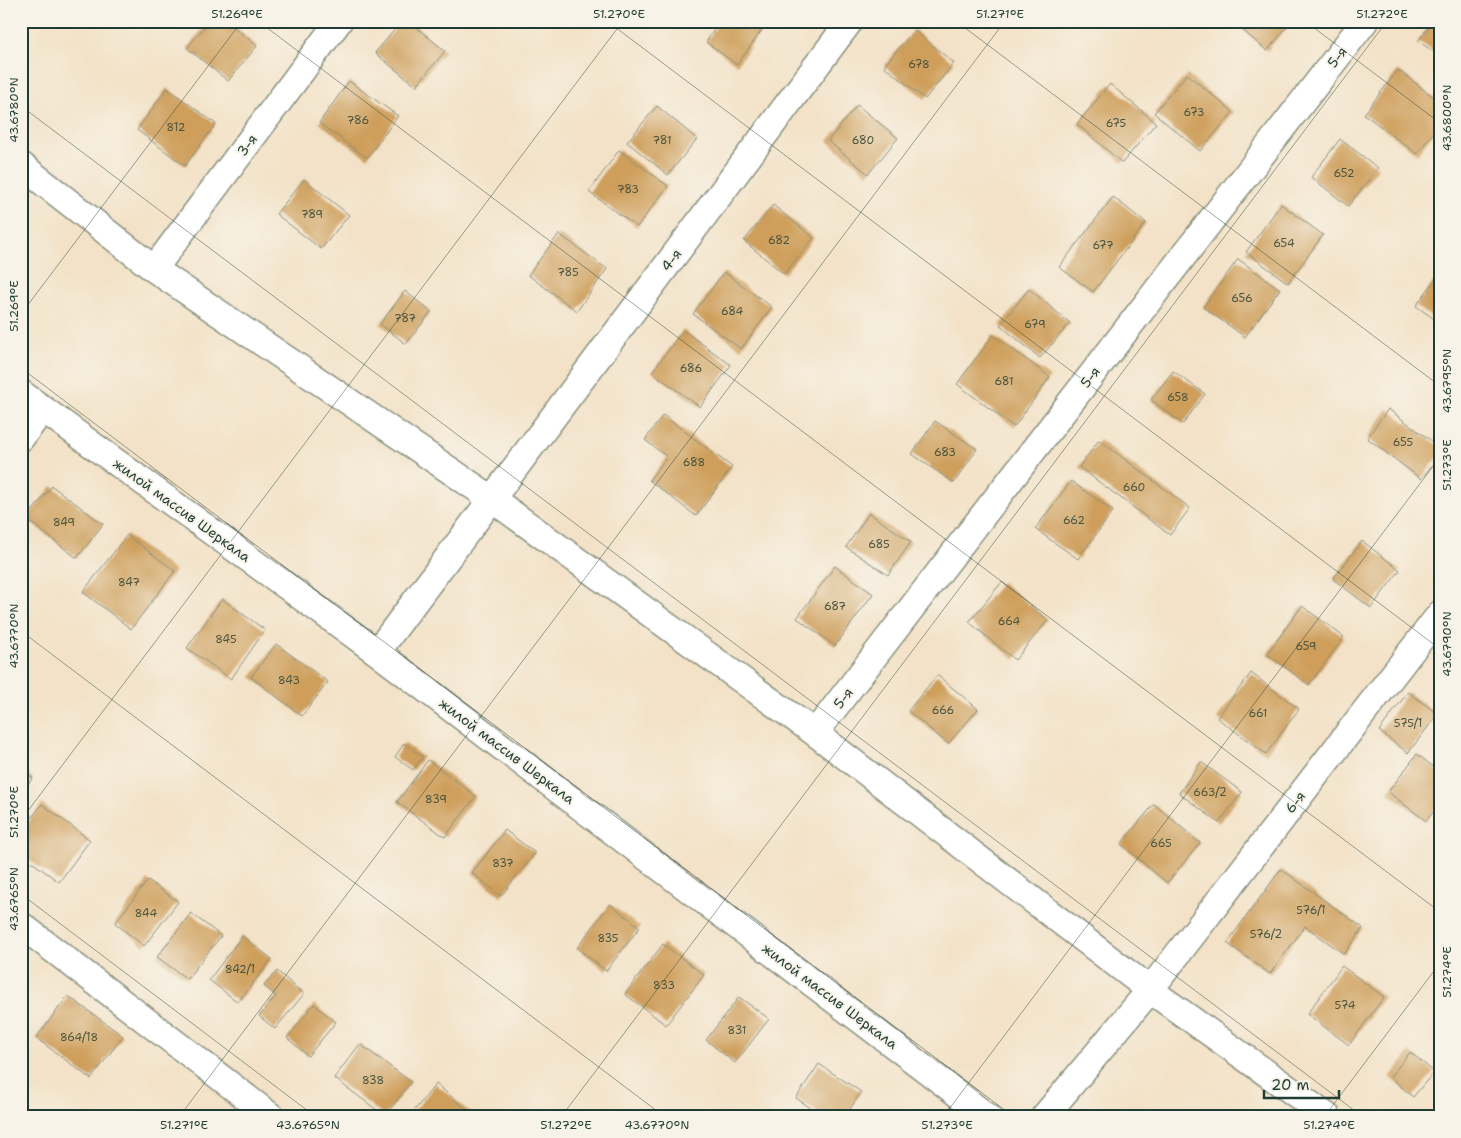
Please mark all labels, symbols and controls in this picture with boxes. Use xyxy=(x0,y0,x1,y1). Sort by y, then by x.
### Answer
text: 51.269°E xyxy=(211,6,263,22)
text: 51.270°E xyxy=(593,6,645,22)
text: 51.271°E xyxy=(976,6,1024,22)
text: 51.272°E xyxy=(1356,6,1408,22)
street label: 5-я xyxy=(1323,43,1351,71)
house number: 678 xyxy=(908,57,930,72)
text: 43.6780°N xyxy=(6,77,22,143)
text: 43.6800°N xyxy=(1439,85,1455,151)
house number: 673 xyxy=(1183,105,1205,120)
house number: 786 xyxy=(347,113,369,128)
house number: 675 xyxy=(1106,116,1127,131)
house number: 812 xyxy=(167,120,186,135)
street label: 3-я xyxy=(233,130,261,160)
house number: 781 xyxy=(652,133,672,148)
house number: 680 xyxy=(852,133,874,148)
house number: 652 xyxy=(1333,166,1355,181)
house number: 783 xyxy=(617,182,639,197)
house number: 789 xyxy=(301,207,323,222)
house number: 682 xyxy=(768,233,790,248)
house number: 654 xyxy=(1273,236,1295,251)
house number: 677 xyxy=(1092,238,1114,253)
street label: 4-я xyxy=(657,245,685,275)
house number: 785 xyxy=(557,265,579,280)
text: 51.269°E xyxy=(6,280,22,332)
house number: 656 xyxy=(1231,291,1253,306)
house number: 684 xyxy=(721,304,743,319)
house number: 787 xyxy=(394,311,416,326)
house number: 679 xyxy=(1024,317,1046,332)
text: 43.6795°N xyxy=(1439,349,1455,413)
house number: 686 xyxy=(680,361,702,376)
street label: 5-я xyxy=(1076,363,1104,391)
house number: 681 xyxy=(994,374,1014,389)
house number: 658 xyxy=(1167,390,1189,405)
house number: 655 xyxy=(1393,435,1413,450)
text: 51.273°E xyxy=(1439,439,1455,491)
house number: 683 xyxy=(934,445,956,460)
street label: жилой массив Шеркала xyxy=(110,454,254,566)
house number: 688 xyxy=(683,455,705,470)
house number: 660 xyxy=(1123,480,1145,495)
house number: 662 xyxy=(1063,513,1085,528)
house number: 849 xyxy=(53,515,75,530)
house number: 685 xyxy=(868,537,890,552)
house number: 847 xyxy=(118,575,140,590)
house number: 687 xyxy=(824,599,846,614)
text: 43.6770°N xyxy=(6,603,22,669)
text: 43.6790°N xyxy=(1439,611,1455,677)
house number: 664 xyxy=(998,614,1021,629)
house number: 845 xyxy=(215,632,237,647)
house number: 659 xyxy=(1295,639,1317,654)
house number: 843 xyxy=(278,673,300,688)
street label: 5-я xyxy=(829,684,857,712)
street label: жилой массив Шеркала xyxy=(435,694,579,808)
house number: 666 xyxy=(932,703,954,718)
house number: 661 xyxy=(1249,706,1267,721)
house number: 575/1 xyxy=(1394,716,1422,731)
house number: 663/2 xyxy=(1193,785,1227,800)
text: 51.270°E xyxy=(6,786,22,838)
street label: 6-я xyxy=(1281,787,1309,817)
house number: 839 xyxy=(425,792,447,807)
house number: 665 xyxy=(1150,836,1172,851)
house number: 837 xyxy=(492,856,514,871)
text: 43.6765°N xyxy=(6,867,22,931)
house number: 576/1 xyxy=(1296,903,1326,918)
house number: 844 xyxy=(135,906,157,921)
house number: 576/2 xyxy=(1250,927,1282,942)
house number: 835 xyxy=(597,931,619,946)
street label: жилой массив Шеркала xyxy=(758,939,902,1053)
text: 51.274°E xyxy=(1439,946,1455,998)
house number: 842/1 xyxy=(225,962,255,977)
house number: 833 xyxy=(653,978,675,993)
house number: 574 xyxy=(1334,998,1356,1013)
house number: 831 xyxy=(728,1023,746,1038)
house number: 864/18 xyxy=(60,1030,98,1045)
scale bar xyxy=(1264,1068,1338,1100)
house number: 838 xyxy=(362,1073,384,1088)
text: 20 m xyxy=(1271,1075,1310,1095)
text: 51.271°E xyxy=(160,1117,208,1133)
text: 43.6765°N xyxy=(276,1117,340,1133)
text: 51.272°E xyxy=(540,1117,592,1133)
text: 43.6770°N xyxy=(624,1117,690,1133)
text: 51.273°E xyxy=(921,1117,973,1133)
text: 51.274°E xyxy=(1303,1117,1355,1133)

